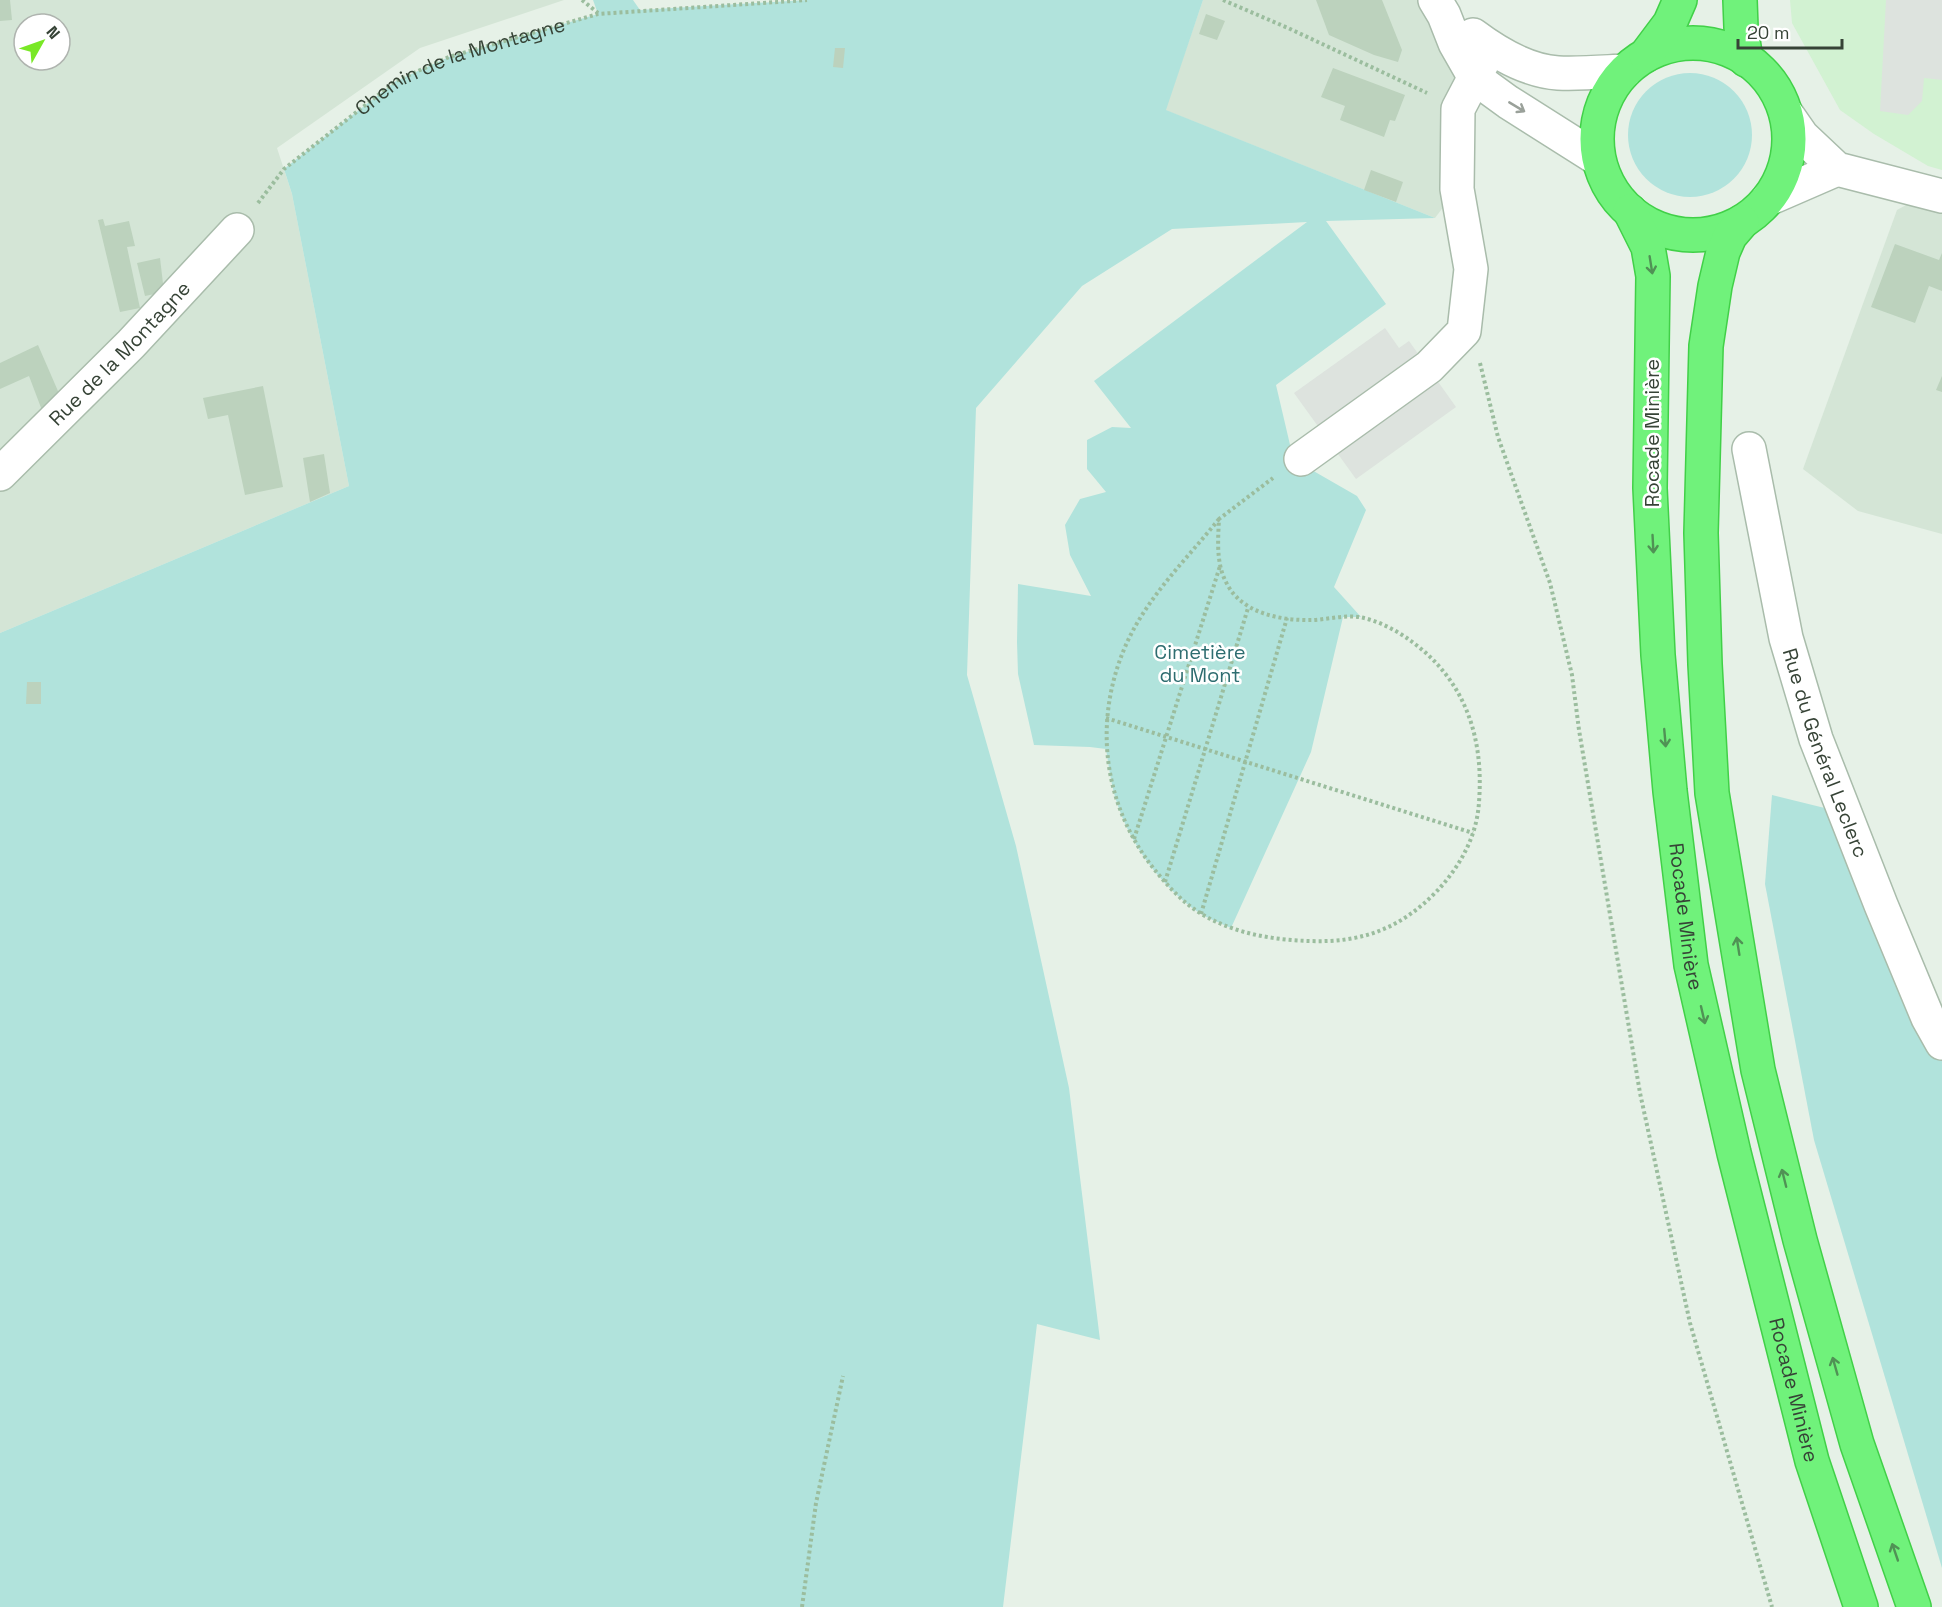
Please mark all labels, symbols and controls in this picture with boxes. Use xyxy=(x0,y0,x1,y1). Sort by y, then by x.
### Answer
street label: Chemin de la Montagne xyxy=(350,11,568,121)
north arrow xyxy=(12,12,72,72)
scale bar xyxy=(1738,12,1842,50)
text: 20 m xyxy=(1747,21,1790,44)
text: N xyxy=(42,22,65,44)
one-way arrow xyxy=(1508,102,1525,114)
one-way arrow xyxy=(1646,255,1657,275)
street label: Rue de la Montagne xyxy=(43,275,196,431)
street label: Rocade Minière xyxy=(1639,359,1665,507)
one-way arrow xyxy=(1648,533,1659,553)
park label: Cimetière du Mont xyxy=(1154,639,1246,688)
street label: Rue du Général Leclerc xyxy=(1777,645,1874,861)
one-way arrow xyxy=(1660,728,1671,748)
street label: Rocade Minière xyxy=(1663,841,1709,993)
one-way arrow xyxy=(1732,936,1743,956)
one-way arrow xyxy=(1697,1005,1709,1024)
one-way arrow xyxy=(1778,1169,1790,1188)
street label: Rocade Minière xyxy=(1763,1315,1825,1465)
one-way arrow xyxy=(1829,1357,1840,1376)
one-way arrow xyxy=(1888,1543,1899,1562)

